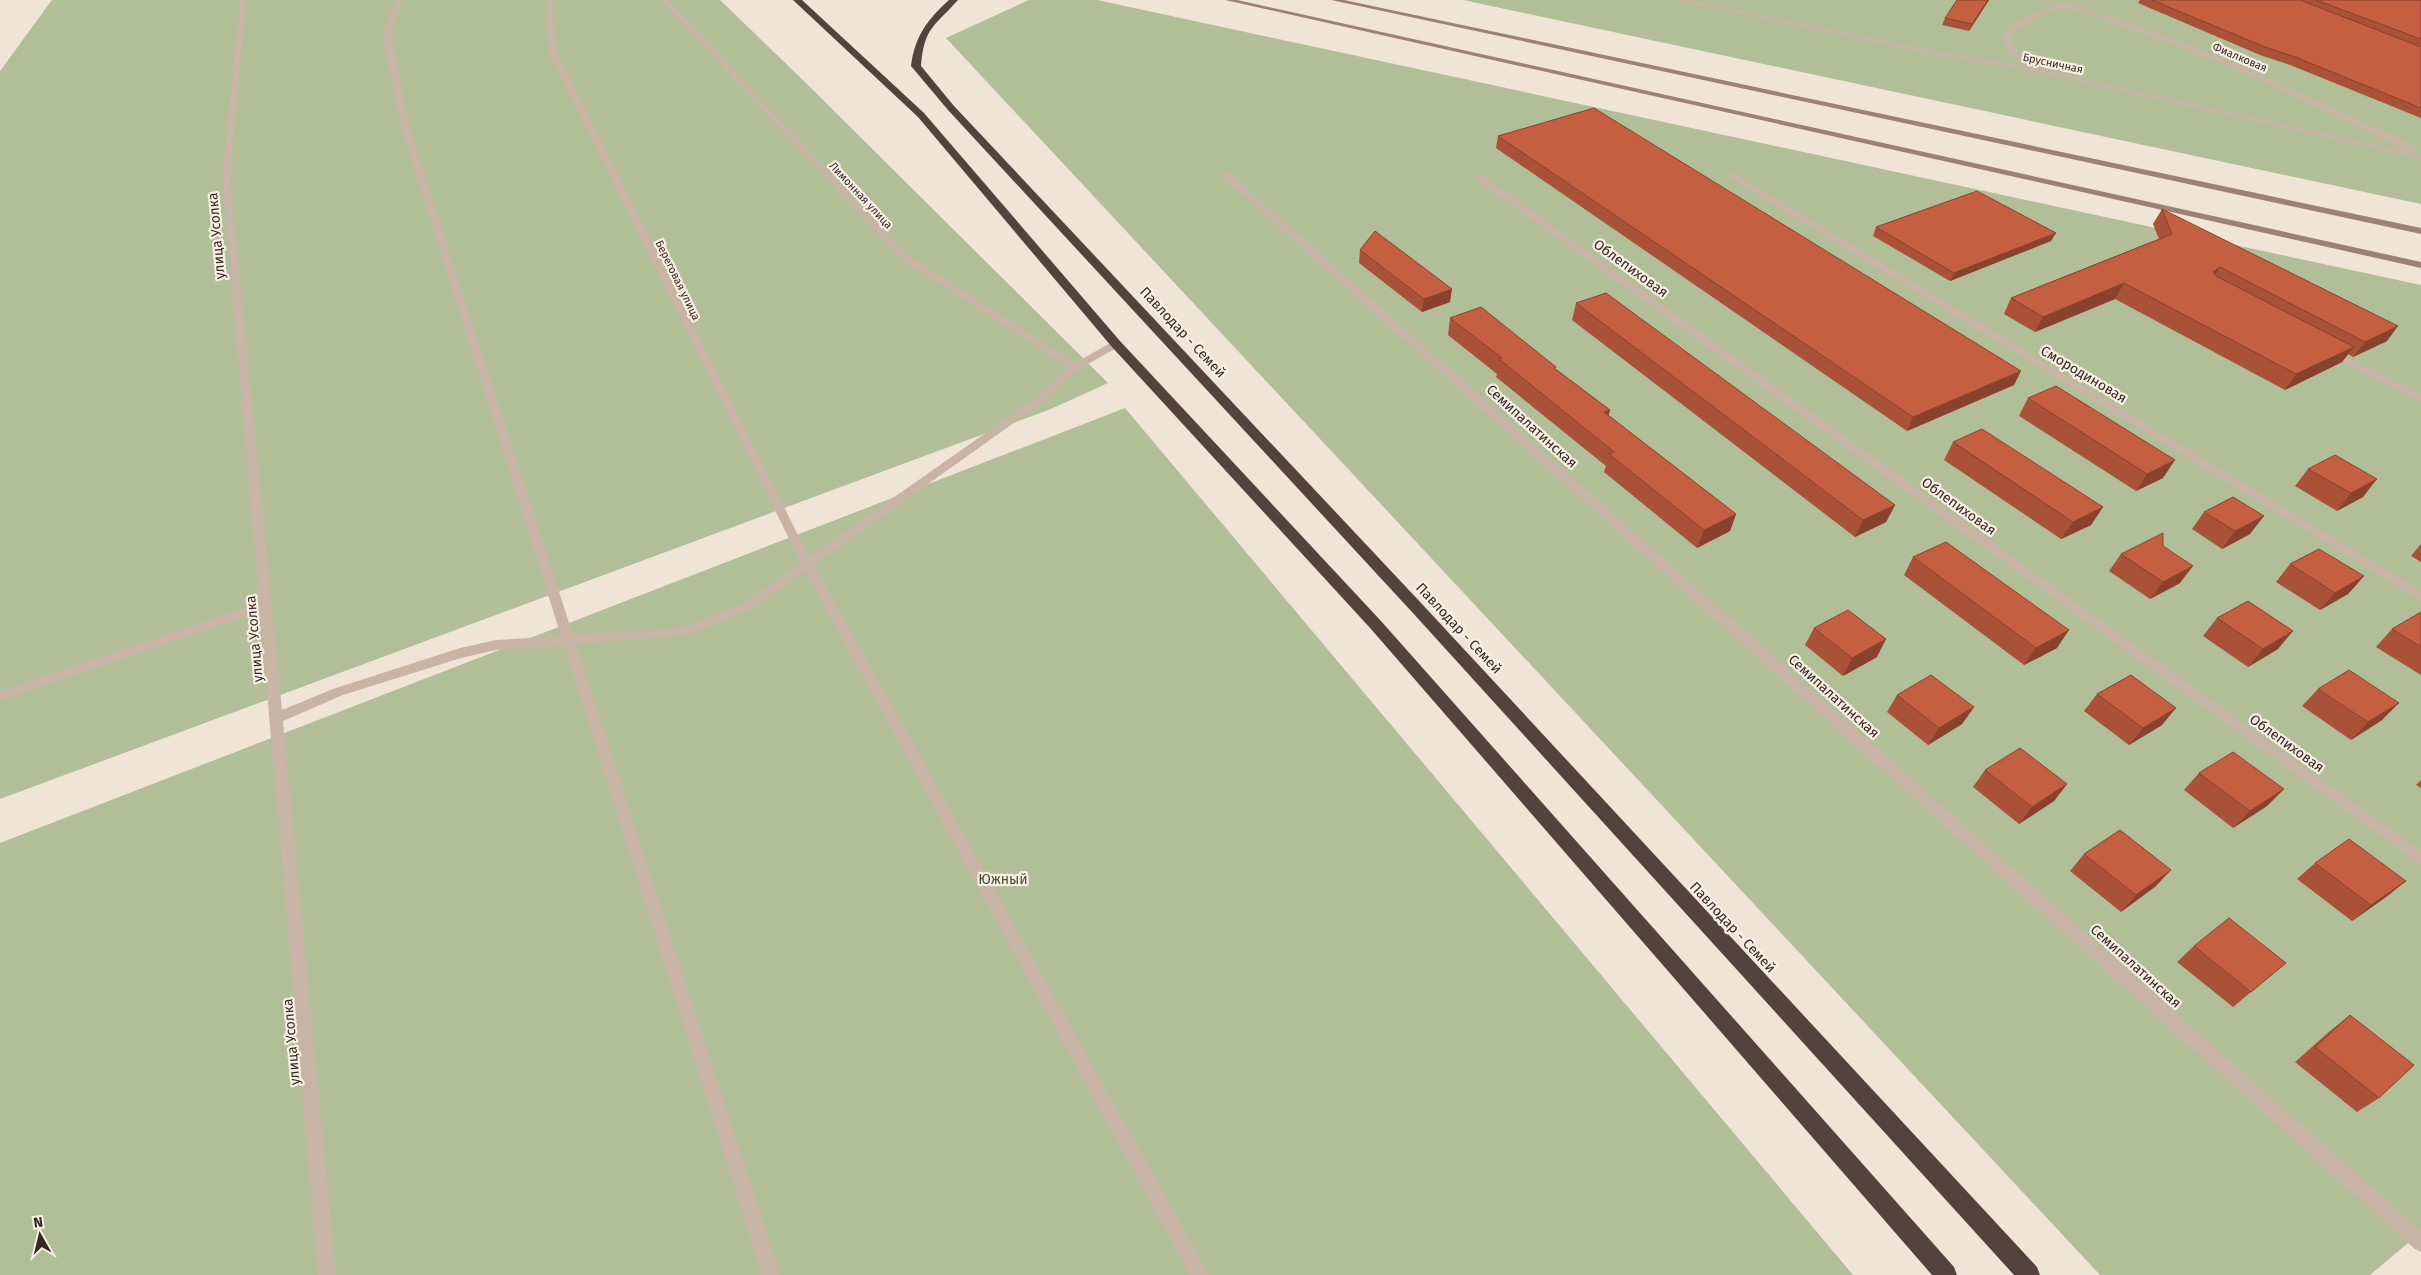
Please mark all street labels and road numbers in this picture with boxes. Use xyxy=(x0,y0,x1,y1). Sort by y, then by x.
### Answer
street label: Фиалковая xyxy=(2211,40,2269,75)
street label: Брусничная xyxy=(2022,51,2084,76)
street label: Лимонная улица xyxy=(826,159,895,231)
street label: улица Усолка xyxy=(204,192,229,280)
street label: Облепиховая xyxy=(1590,236,1671,301)
street label: Береговая улица xyxy=(653,238,703,322)
street label: Павлодар - Семей xyxy=(1136,283,1229,381)
street label: Смородиновая xyxy=(2038,342,2130,407)
street label: Семипалатинская xyxy=(1483,381,1581,472)
street label: Облепиховая xyxy=(1918,474,1999,539)
street label: Павлодар - Семей xyxy=(1412,579,1505,677)
street label: улица Усолка xyxy=(242,595,267,683)
street label: Семипалатинская xyxy=(1785,651,1883,742)
street label: Облепиховая xyxy=(2246,711,2327,776)
street label: Павлодар - Семей xyxy=(1686,878,1779,976)
street label: Семипалатинская xyxy=(2087,921,2185,1012)
street label: улица Усолка xyxy=(279,998,304,1086)

